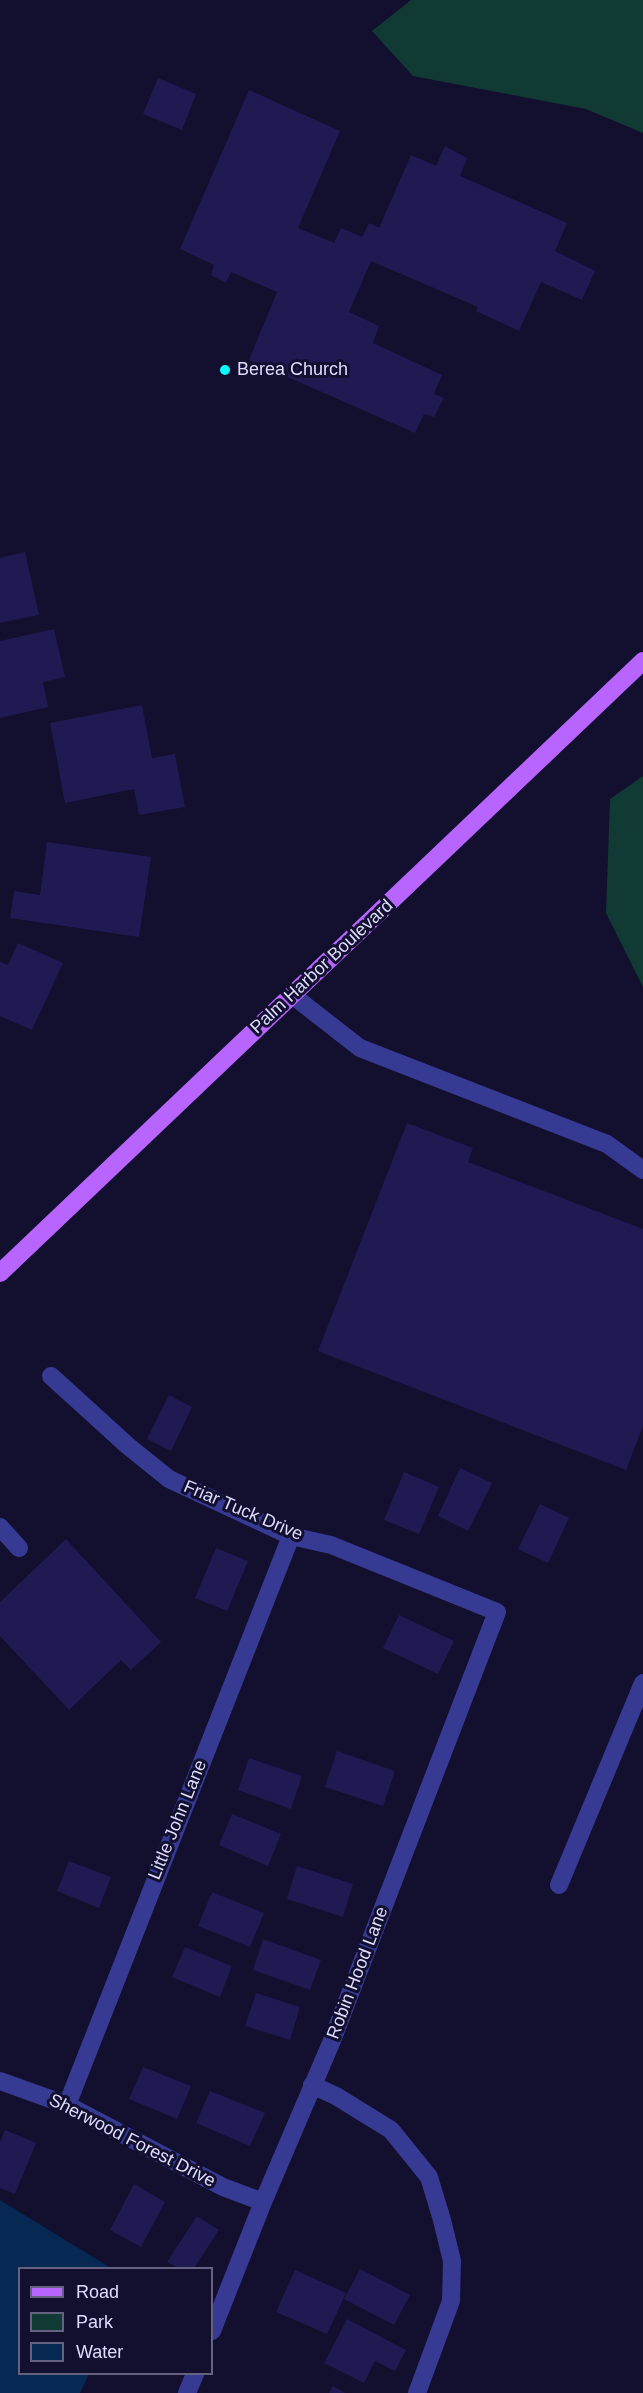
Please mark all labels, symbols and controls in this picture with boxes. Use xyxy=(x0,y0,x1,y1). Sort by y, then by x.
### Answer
place label: Berea Church xyxy=(237,359,348,381)
marker: Berea Church xyxy=(218,363,232,377)
street label: Palm Harbor Boulevard xyxy=(246,895,398,1039)
street label: Friar Tuck Drive xyxy=(180,1476,306,1546)
street label: Little John Lane xyxy=(144,1757,212,1883)
street label: Robin Hood Lane xyxy=(323,1904,393,2042)
street label: Sherwood Forest Drive xyxy=(45,2090,219,2192)
legend xyxy=(18,2267,213,2375)
text: Road xyxy=(76,2282,119,2302)
text: Park xyxy=(76,2312,113,2332)
text: Water xyxy=(76,2342,123,2362)

